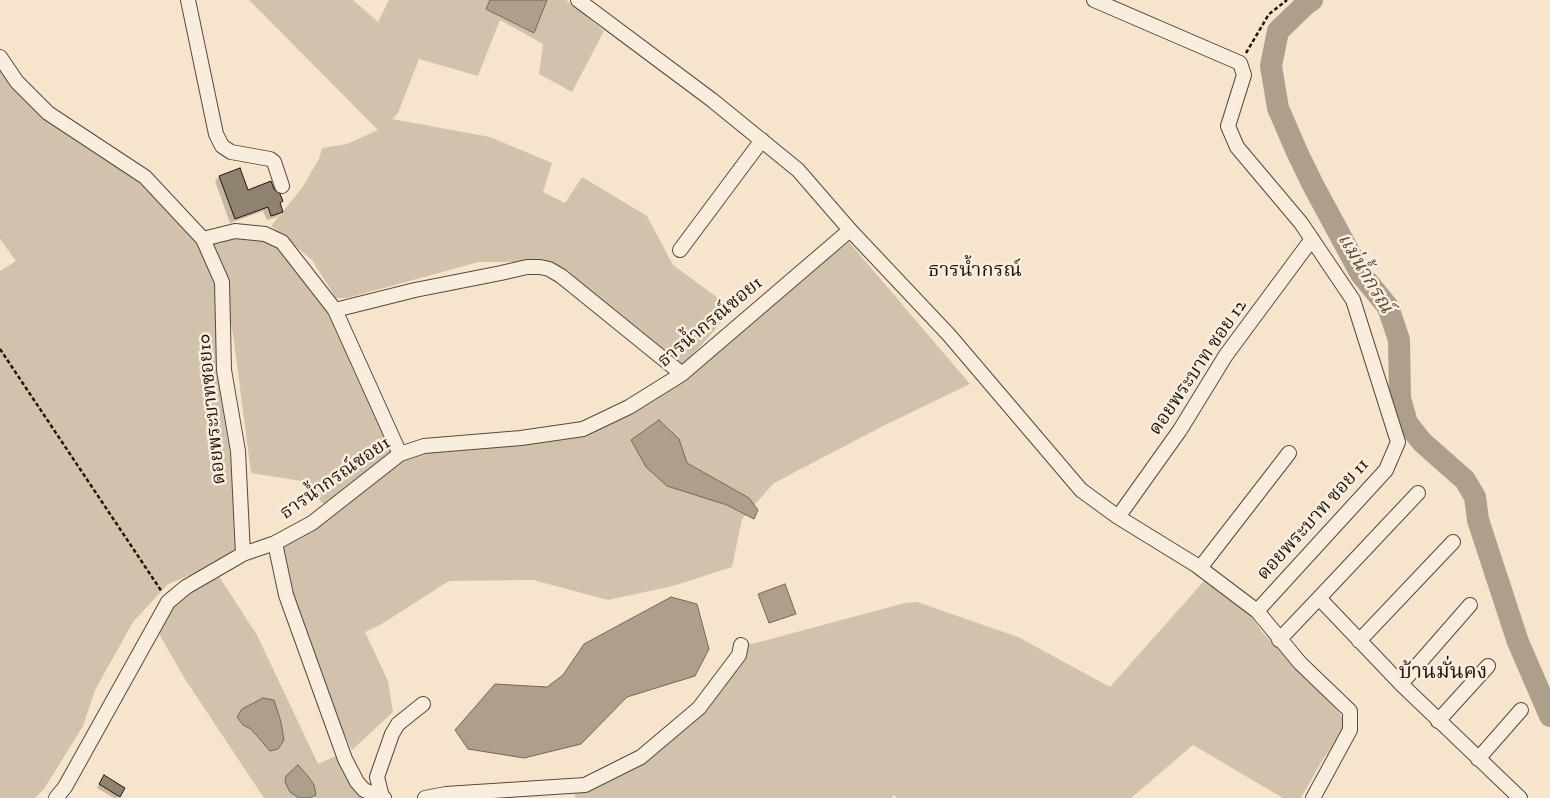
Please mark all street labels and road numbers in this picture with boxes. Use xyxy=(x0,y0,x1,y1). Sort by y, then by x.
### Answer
street label: ธารน้ำกรณ์ซอย1 xyxy=(654,272,768,374)
street label: ดอยพระบาท ซอย 12 xyxy=(1145,296,1253,440)
street label: ดอยพระบาทซอย10 xyxy=(194,333,232,485)
street label: ธารน้ำกรณ์ซอย1 xyxy=(276,432,396,526)
street label: ดอยพระบาท ซอย 11 xyxy=(1253,454,1375,586)

